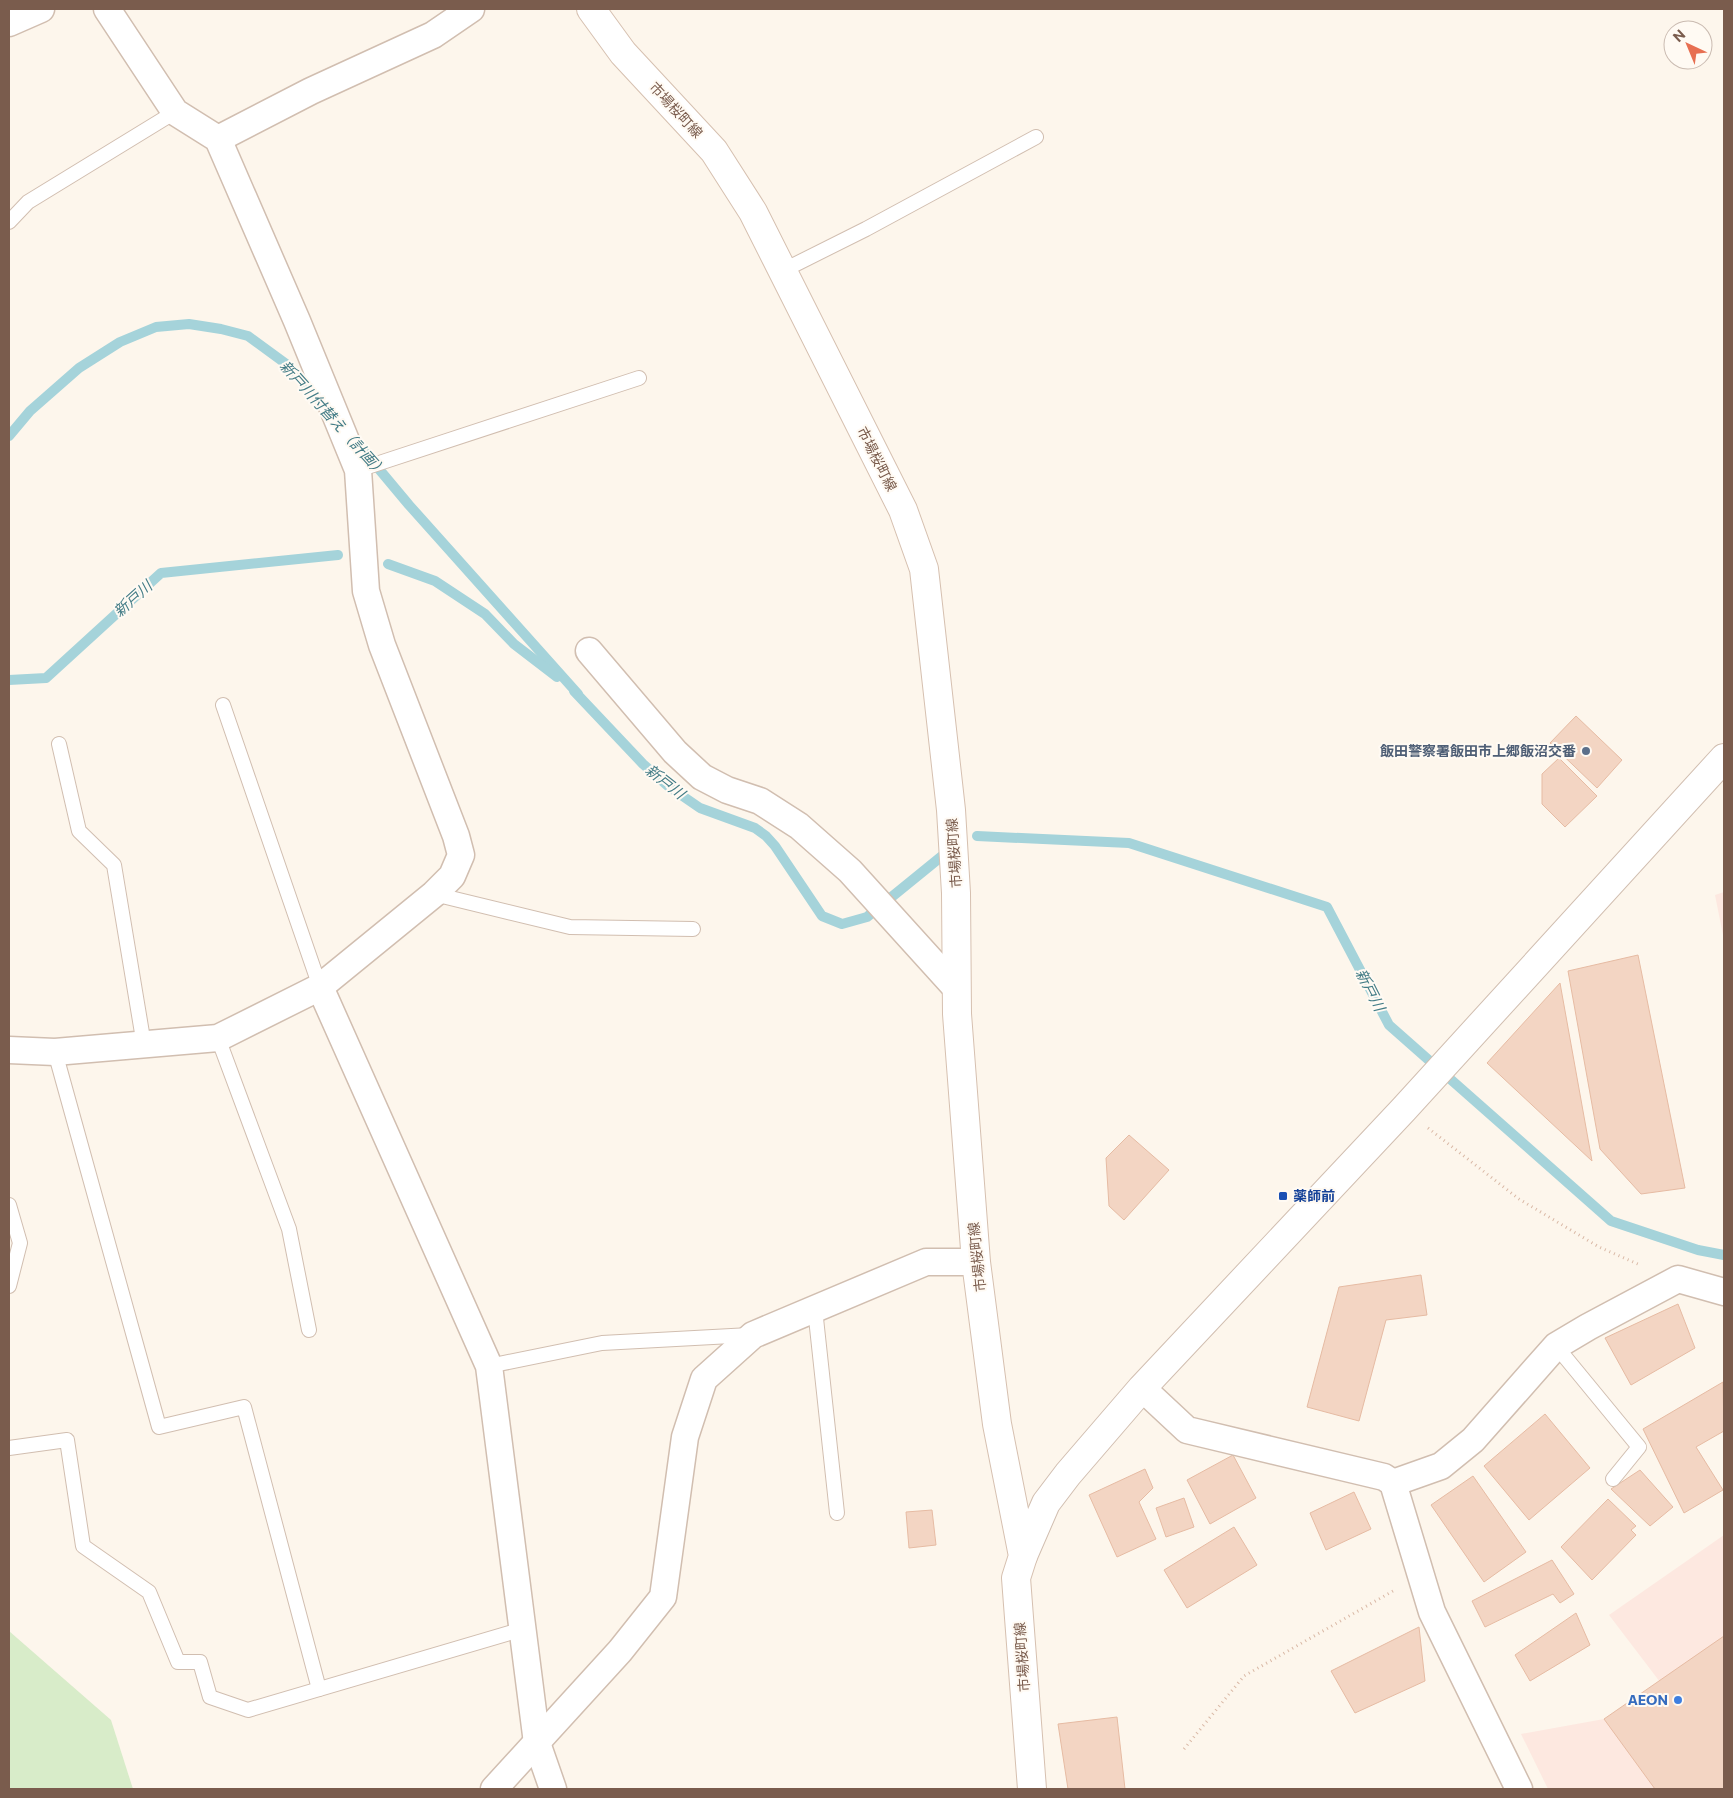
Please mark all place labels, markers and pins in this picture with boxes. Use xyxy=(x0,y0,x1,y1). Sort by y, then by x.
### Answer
place label: 飯田警察署飯田市上郷飯沼交番 xyxy=(1380,742,1576,759)
marker: 飯田警察署飯田市上郷飯沼交番 xyxy=(1580,745,1592,757)
place label: 薬師前 xyxy=(1293,1187,1335,1204)
marker: 薬師前 xyxy=(1277,1190,1289,1202)
place label: AEON xyxy=(1628,1691,1668,1708)
marker: AEON xyxy=(1672,1694,1684,1706)

